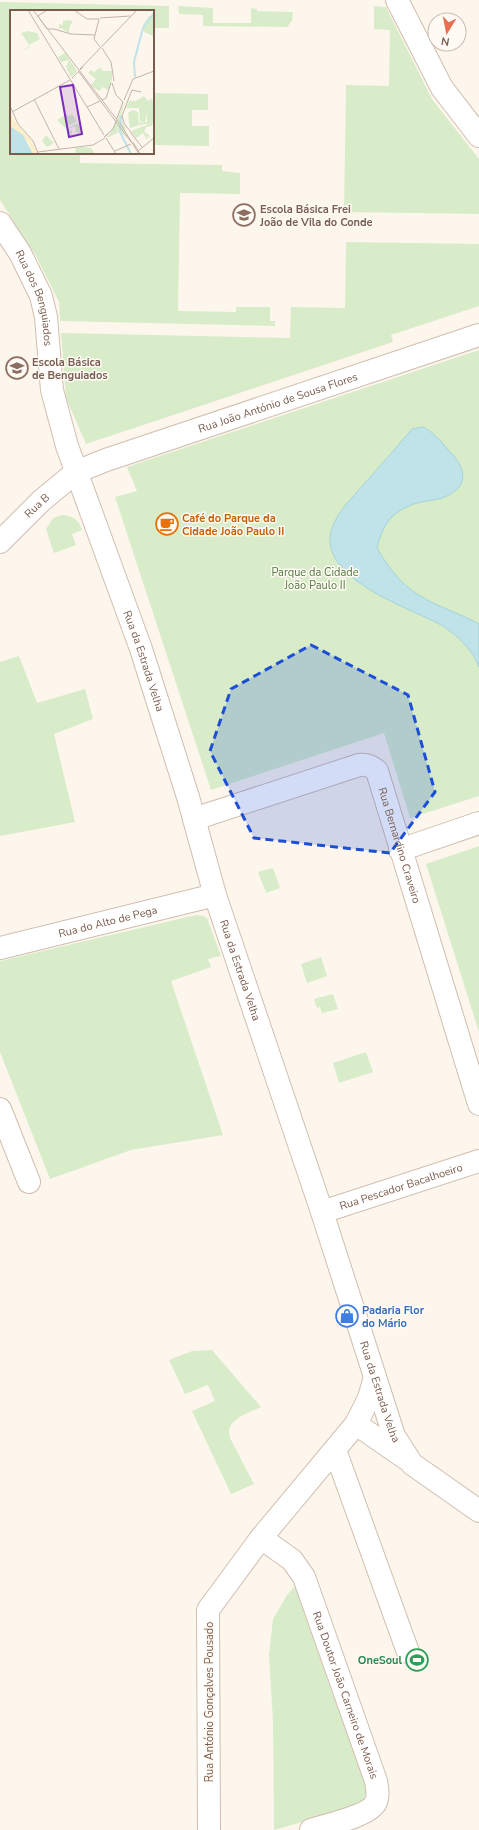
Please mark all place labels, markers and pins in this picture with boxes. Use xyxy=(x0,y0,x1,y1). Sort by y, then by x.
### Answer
school or university icon: Escola Básica Frei João de Vila do Conde xyxy=(231,202,257,228)
place label: Escola Básica Frei João de Vila do Conde xyxy=(259,202,373,230)
school or university icon: Escola Básica de Benguiados xyxy=(4,355,30,381)
place label: Escola Básica de Benguiados xyxy=(32,355,108,383)
cafe icon: Café do Parque da Cidade João Paulo II xyxy=(154,511,180,537)
place label: Café do Parque da Cidade João Paulo II xyxy=(182,511,284,539)
shop icon: Padaria Flor do Mário xyxy=(334,1303,360,1329)
place label: Padaria Flor do Mário xyxy=(362,1303,425,1331)
sports icon: OneSoul xyxy=(404,1647,430,1673)
place label: OneSoul xyxy=(358,1653,402,1668)

